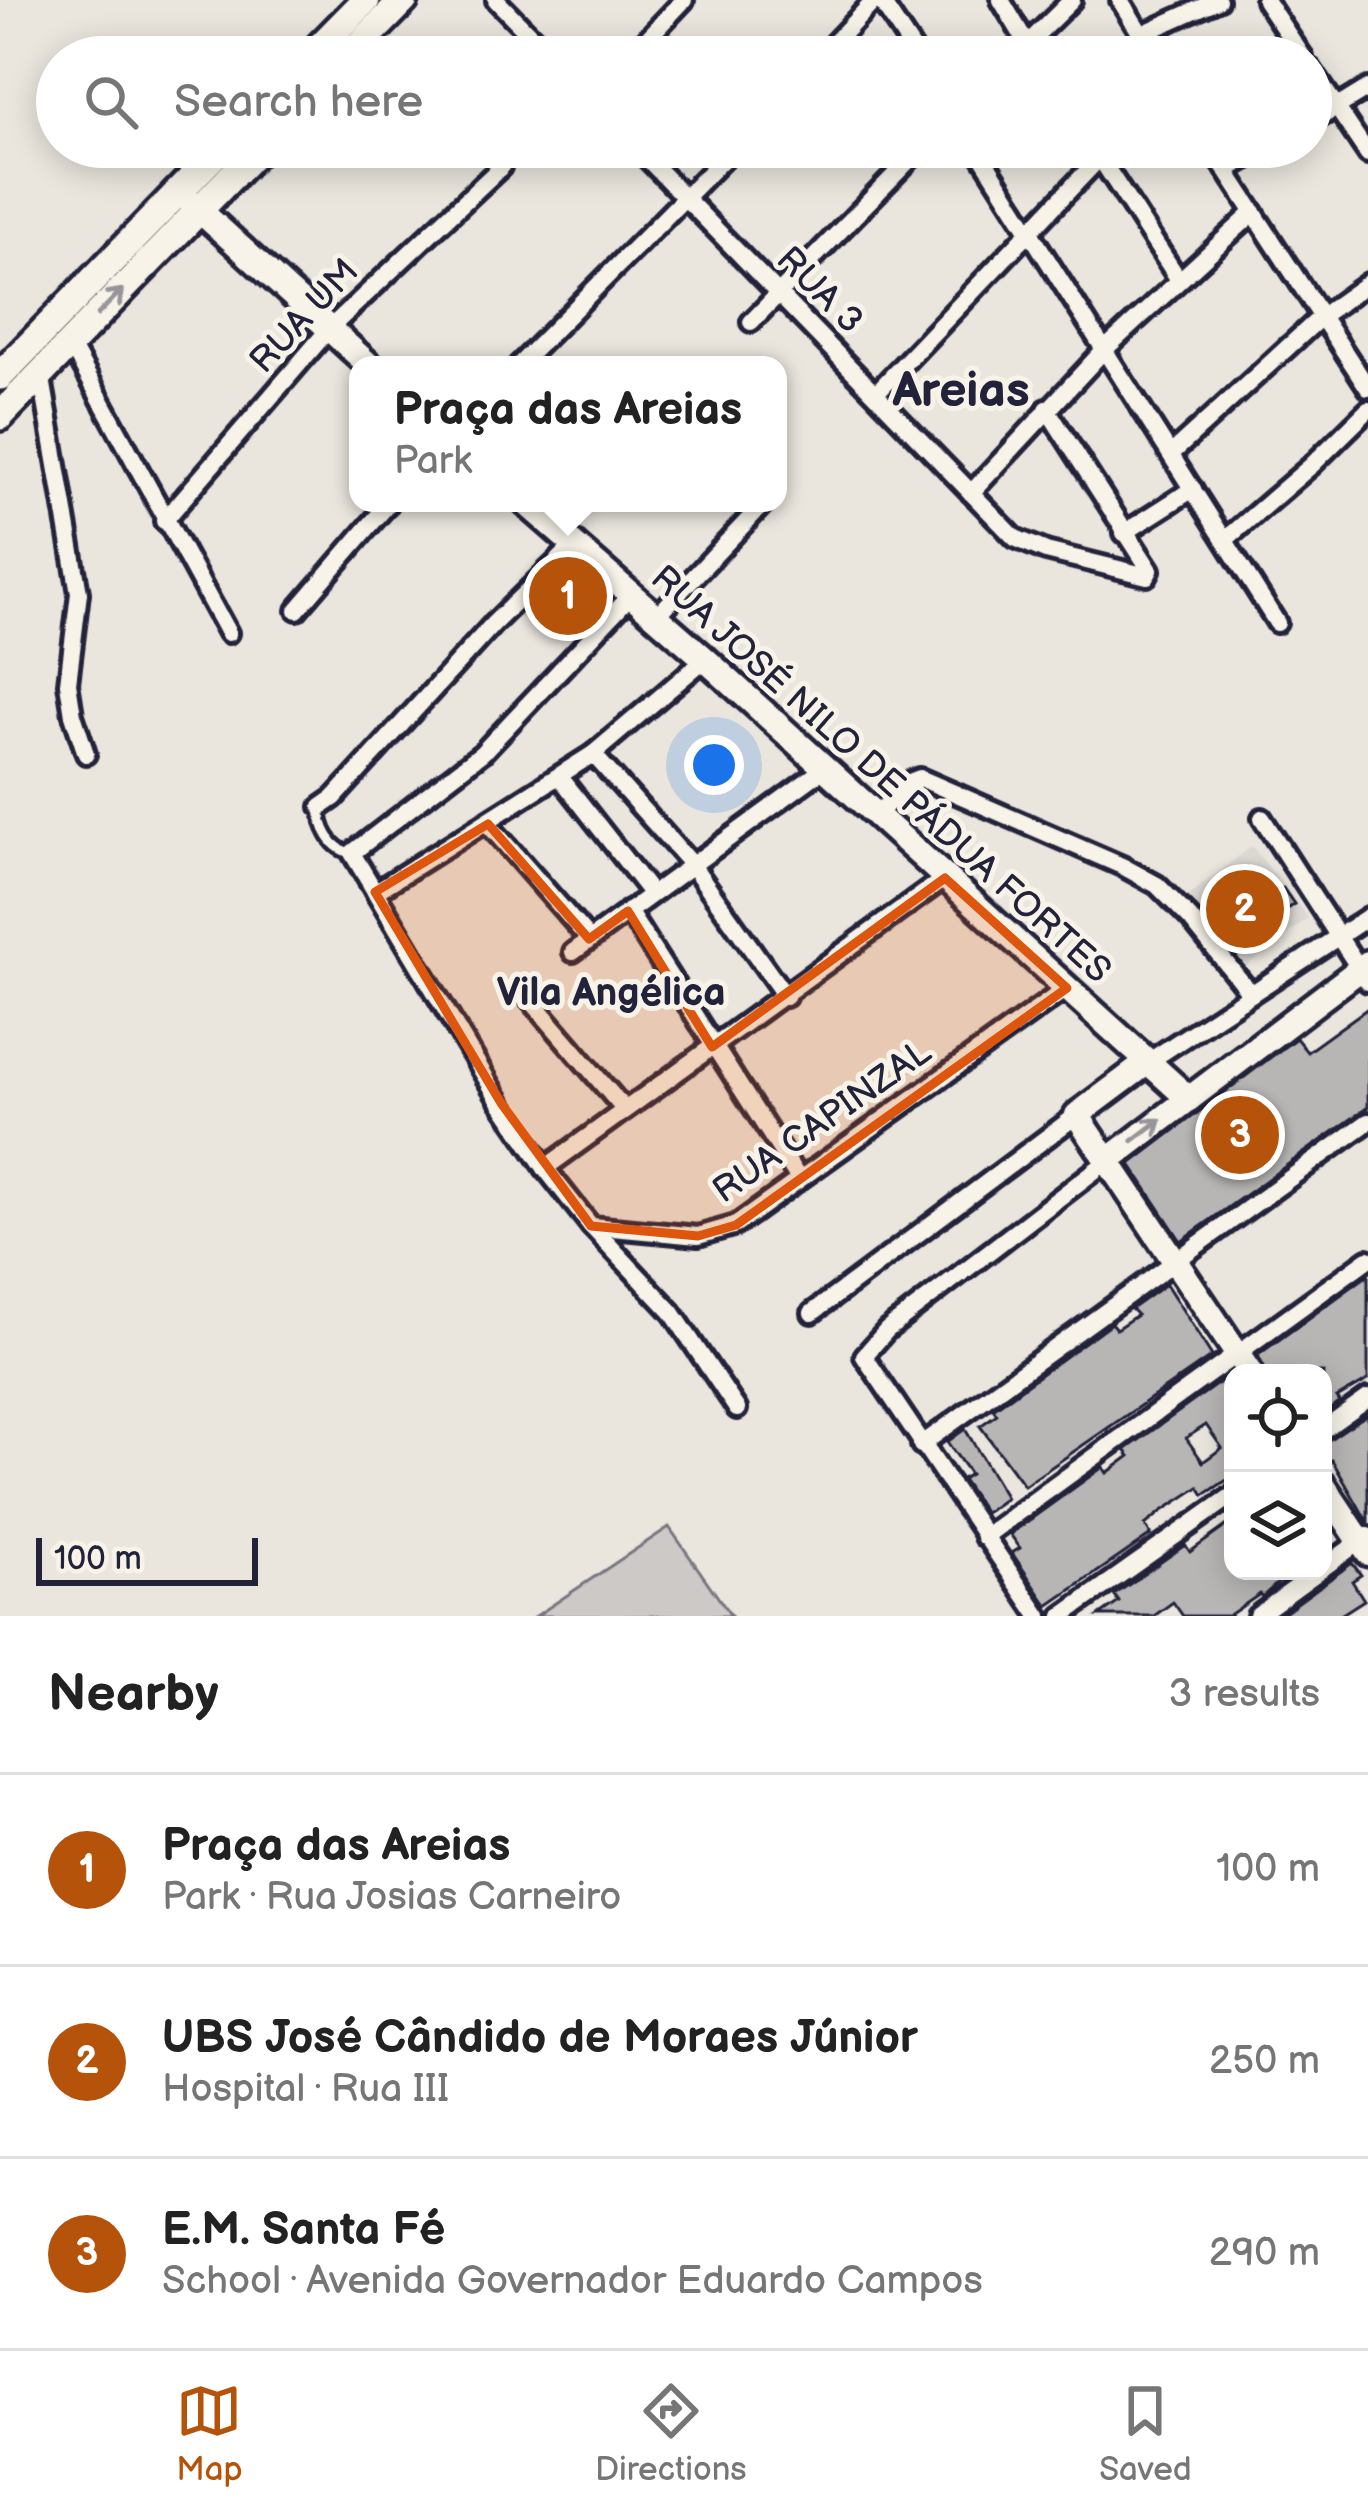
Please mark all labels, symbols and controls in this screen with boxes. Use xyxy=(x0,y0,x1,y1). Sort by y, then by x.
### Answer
search box xyxy=(36,36,1332,168)
icon: search xyxy=(78,69,144,135)
text: Search here xyxy=(174,75,423,130)
street label: RUA 3 xyxy=(767,238,872,343)
street label: RUA UM xyxy=(241,251,368,383)
one-way arrow xyxy=(95,287,123,317)
popup xyxy=(349,356,787,512)
district label: Areias xyxy=(891,363,1030,420)
text: Praça das Areias xyxy=(394,383,742,438)
text: Park xyxy=(394,438,472,485)
pin: 1 xyxy=(529,551,607,641)
street label: RUA JOSÉ NILO DE PÁDUA FORTES xyxy=(642,556,1120,993)
your location xyxy=(684,735,744,795)
pin: 2 xyxy=(1206,864,1284,954)
district label: Vila Angélica xyxy=(496,970,726,1017)
street label: RUA CAPINZAL xyxy=(705,1031,940,1213)
pin: 3 xyxy=(1201,1090,1279,1180)
one-way arrow xyxy=(1131,1117,1163,1144)
map controls xyxy=(1224,1364,1332,1580)
button: locate xyxy=(1224,1364,1332,1472)
button: layers xyxy=(1224,1472,1332,1580)
scale bar xyxy=(36,1532,258,1585)
text: 100 m xyxy=(54,1539,142,1579)
text: Nearby xyxy=(48,1664,219,1725)
text: 3 results xyxy=(1168,1671,1320,1718)
text: Praça das Areias xyxy=(162,1819,510,1874)
text: 1 xyxy=(79,1846,95,1893)
text: 100 m xyxy=(1216,1846,1320,1893)
text: Park · Rua Josias Carneiro xyxy=(162,1874,621,1921)
text: UBS José Cândido de Moraes Júnior xyxy=(162,2011,918,2066)
text: 2 xyxy=(75,2038,99,2085)
text: 250 m xyxy=(1209,2038,1320,2085)
text: Hospital · Rua III xyxy=(162,2066,449,2113)
text: E.M. Santa Fé xyxy=(162,2203,445,2258)
text: 3 xyxy=(76,2230,98,2277)
text: 290 m xyxy=(1209,2230,1320,2277)
text: School · Avenida Governador Eduardo Campos xyxy=(162,2258,983,2305)
tab: Map xyxy=(176,2378,243,2490)
tab: Directions xyxy=(595,2378,747,2490)
tab: Saved xyxy=(1099,2378,1192,2490)

